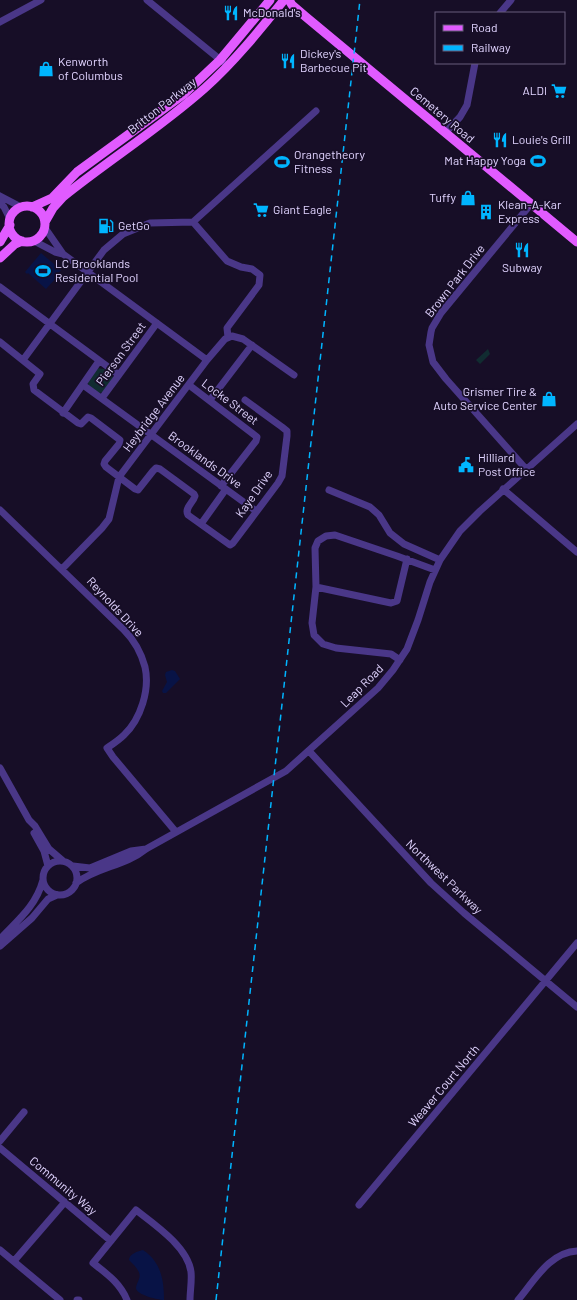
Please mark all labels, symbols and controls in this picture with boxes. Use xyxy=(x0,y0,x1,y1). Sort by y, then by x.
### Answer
restaurant icon: McDonald's xyxy=(222,4,240,22)
place label: McDonald's xyxy=(243,5,301,19)
legend xyxy=(435,12,565,64)
text: Road xyxy=(471,20,498,34)
text: Railway xyxy=(471,40,511,54)
place label: Dickey's Barbecue Pit xyxy=(300,46,367,74)
restaurant icon: Dickey's Barbecue Pit xyxy=(279,52,297,70)
place label: Kenworth of Columbus xyxy=(58,54,123,82)
shop icon: Kenworth of Columbus xyxy=(37,60,55,78)
street label: Britton Parkway xyxy=(125,74,199,136)
supermarket icon: ALDI xyxy=(550,82,568,100)
street label: Cemetery Road xyxy=(408,83,478,145)
place label: ALDI xyxy=(522,83,547,97)
restaurant icon: Louie's Grill xyxy=(491,131,509,149)
place label: Louie's Grill xyxy=(512,132,571,146)
place label: Orangetheory Fitness xyxy=(294,147,366,175)
sports icon: Mat Happy Yoga xyxy=(529,152,547,170)
sports icon: Orangetheory Fitness xyxy=(273,153,291,171)
place label: Mat Happy Yoga xyxy=(444,153,526,167)
shop icon: Tuffy xyxy=(459,189,477,207)
place label: Tuffy xyxy=(429,190,456,204)
place label: Klean-A-Kar Express xyxy=(498,197,562,225)
supermarket icon: Giant Eagle xyxy=(252,201,270,219)
place label: Giant Eagle xyxy=(273,202,332,216)
building icon: Klean-A-Kar Express xyxy=(477,203,495,221)
fuel station icon: GetGo xyxy=(97,217,115,235)
place label: GetGo xyxy=(118,218,150,232)
street label: Brown Park Drive xyxy=(421,241,487,320)
restaurant icon: Subway xyxy=(513,241,531,259)
place label: LC Brooklands Residential Pool xyxy=(55,256,138,284)
place label: Subway xyxy=(502,260,542,274)
sports icon: LC Brooklands Residential Pool xyxy=(34,262,52,280)
street label: Pierson Street xyxy=(93,319,148,388)
street label: Heybridge Avenue xyxy=(119,371,187,454)
street label: Locke Street xyxy=(200,375,262,427)
place label: Grismer Tire & Auto Service Center xyxy=(433,384,538,412)
shop icon: Grismer Tire & Auto Service Center xyxy=(540,390,558,408)
street label: Brooklands Drive xyxy=(166,428,245,491)
place label: Hilliard Post Office xyxy=(478,450,535,478)
public building icon: Hilliard Post Office xyxy=(457,456,475,474)
street label: Kaye Drive xyxy=(232,467,274,520)
street label: Reynolds Drive xyxy=(85,574,147,639)
street label: Leap Road xyxy=(337,661,386,710)
street label: Northwest Parkway xyxy=(404,836,486,917)
street label: Weaver Court North xyxy=(405,1042,482,1129)
street label: Community Way xyxy=(27,1153,100,1218)

